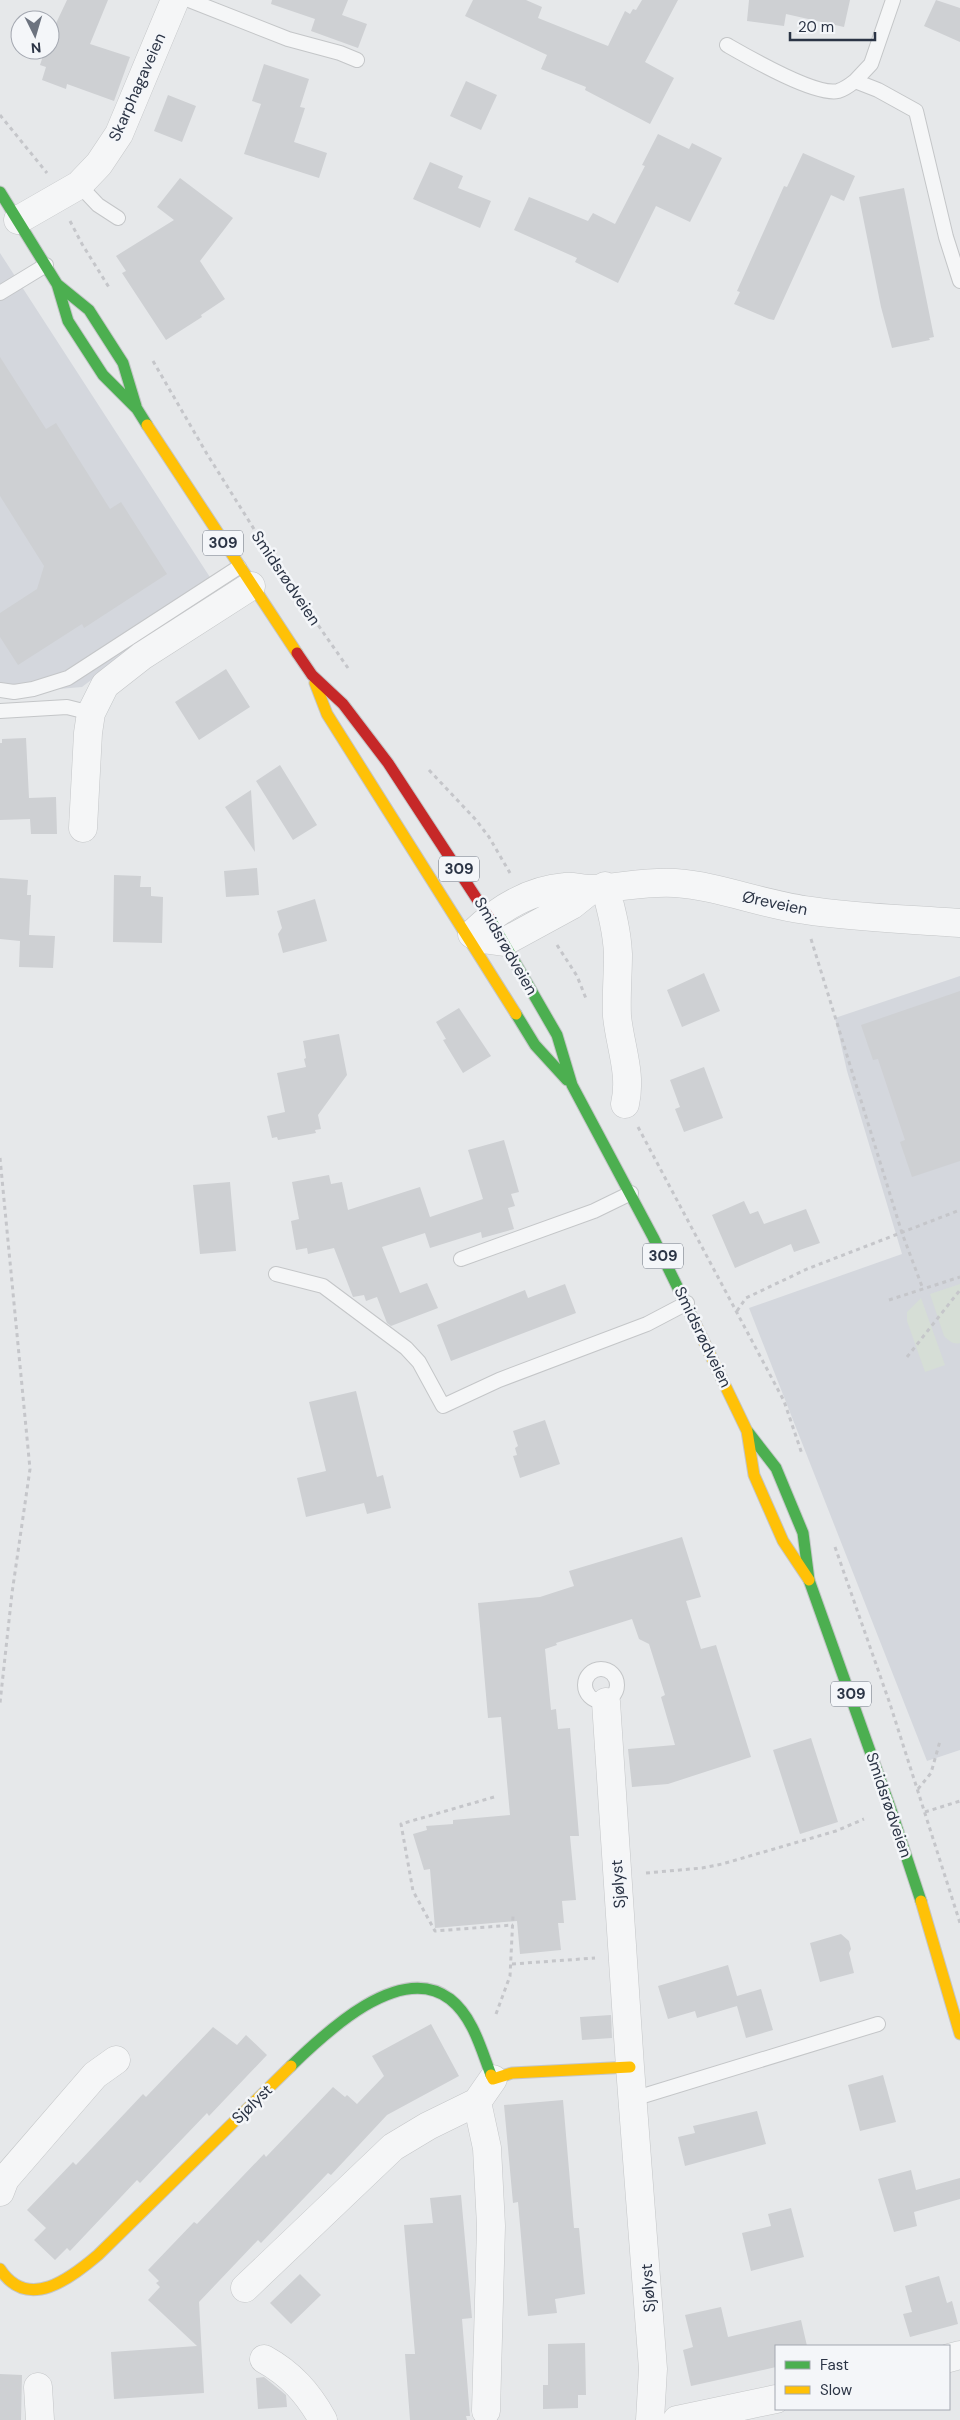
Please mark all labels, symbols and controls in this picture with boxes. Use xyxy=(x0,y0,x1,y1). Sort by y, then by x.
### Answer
north arrow xyxy=(10,10,60,60)
scale bar xyxy=(790,10,875,42)
text: 20 m xyxy=(798,17,834,37)
street label: Skarphagaveien xyxy=(104,30,170,144)
text: N xyxy=(30,39,42,57)
street label: Smidsrødveien xyxy=(247,527,325,629)
road number: 309 xyxy=(203,530,243,556)
road number: 309 xyxy=(439,856,479,882)
street label: Øreveien xyxy=(741,886,809,920)
street label: Smidsrødveien xyxy=(469,893,543,999)
road number: 309 xyxy=(643,1244,683,1268)
street label: Smidsrødveien xyxy=(669,1283,737,1391)
road number: 309 xyxy=(831,1682,871,1706)
street label: Smidsrødveien xyxy=(861,1750,917,1860)
street label: Sjølyst xyxy=(606,1859,630,1909)
street label: Sjølyst xyxy=(227,2080,277,2128)
street label: Sjølyst xyxy=(636,2263,660,2313)
legend xyxy=(775,2345,950,2410)
text: Fast xyxy=(820,2355,849,2375)
text: Slow xyxy=(820,2380,853,2400)

